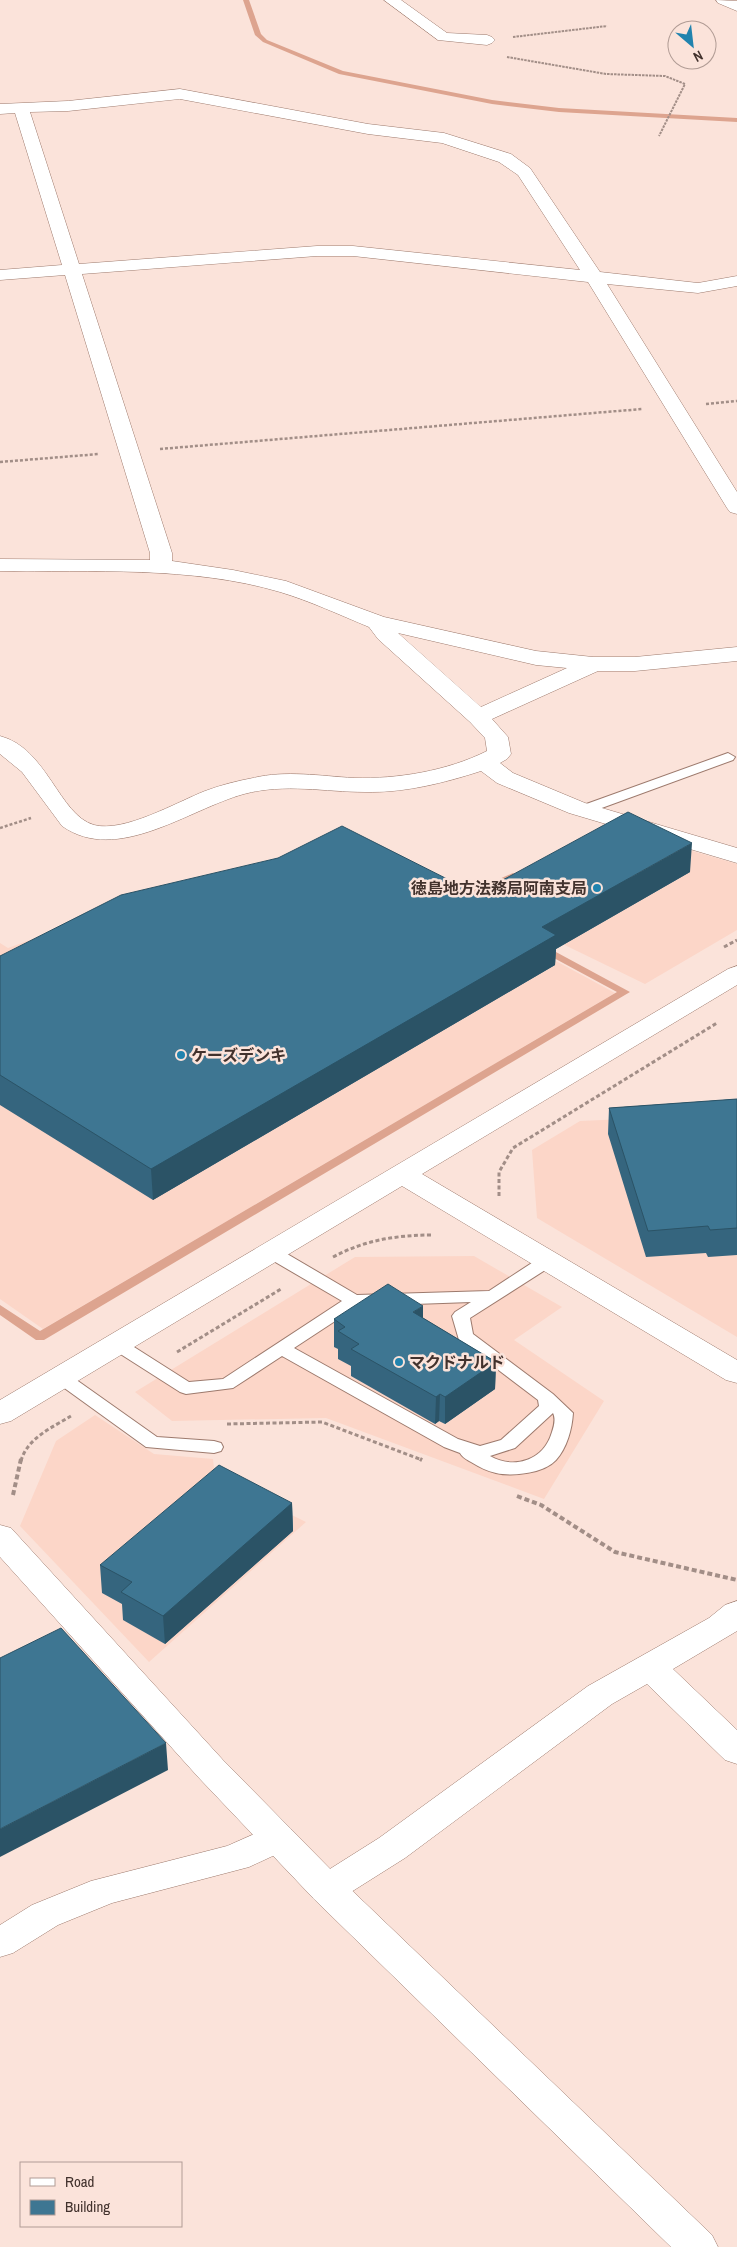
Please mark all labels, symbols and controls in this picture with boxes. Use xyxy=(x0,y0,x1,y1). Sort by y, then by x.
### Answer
north arrow xyxy=(667,20,717,70)
text: N xyxy=(690,47,706,66)
place label: 徳島地方法務局阿南支局 xyxy=(411,877,587,899)
marker: 徳島地方法務局阿南支局 xyxy=(591,882,603,894)
place label: ケーズデンキ xyxy=(191,1044,286,1066)
marker: ケーズデンキ xyxy=(175,1049,187,1061)
place label: マクドナルド xyxy=(409,1351,505,1373)
marker: マクドナルド xyxy=(393,1356,405,1368)
legend xyxy=(20,2162,182,2227)
text: Road xyxy=(65,2171,94,2192)
text: Building xyxy=(65,2196,110,2217)

